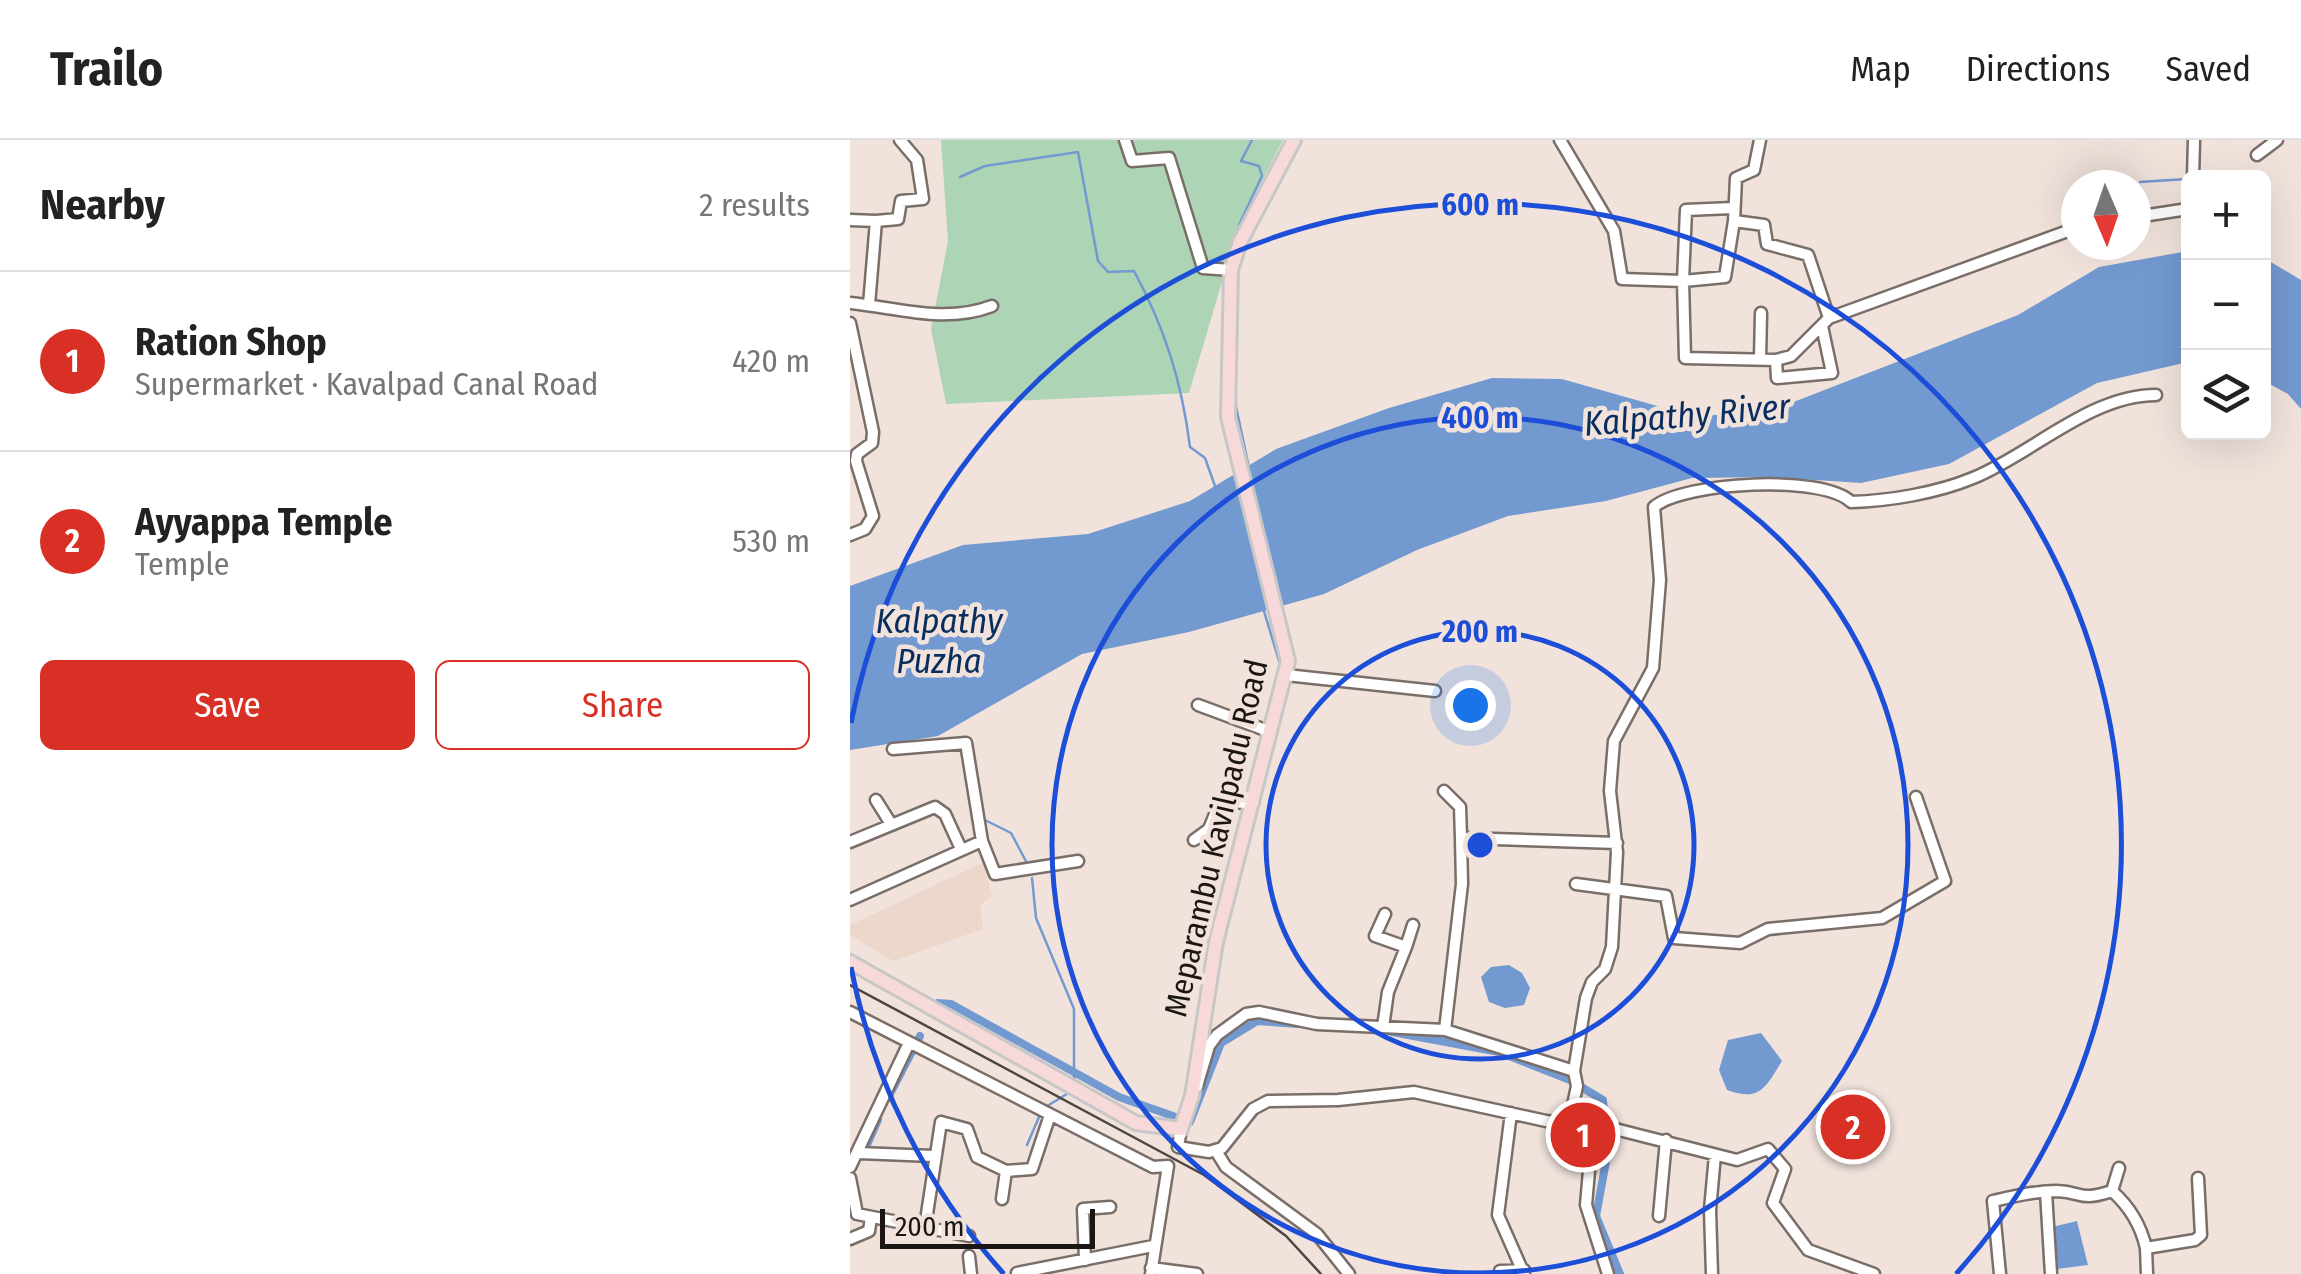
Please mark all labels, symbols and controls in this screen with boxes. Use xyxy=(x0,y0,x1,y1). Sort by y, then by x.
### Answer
text: Trailo xyxy=(50,40,163,98)
text: Map xyxy=(1850,48,1911,90)
text: Directions xyxy=(1966,48,2111,90)
text: Saved xyxy=(2166,48,2251,90)
north arrow xyxy=(2061,170,2151,260)
map controls xyxy=(2181,170,2271,440)
button: + xyxy=(2181,170,2271,260)
text: Nearby xyxy=(40,180,165,230)
text: 2 results xyxy=(699,186,810,224)
text: 600 m xyxy=(1441,187,1519,223)
button: − xyxy=(2181,260,2271,350)
text: Ration Shop xyxy=(135,319,327,365)
text: 1 xyxy=(66,342,79,380)
text: 420 m xyxy=(732,342,810,380)
button: layers xyxy=(2181,350,2271,440)
text: Supermarket · Kavalpad Canal Road xyxy=(135,365,599,403)
water label: Kalpathy River xyxy=(1582,385,1794,445)
text: 400 m xyxy=(1441,400,1519,436)
text: Ayyappa Temple xyxy=(135,499,393,545)
text: 2 xyxy=(65,522,80,560)
text: 530 m xyxy=(732,522,810,560)
text: Temple xyxy=(135,545,230,583)
water label: Kalpathy Puzha xyxy=(875,600,1004,682)
text: 200 m xyxy=(1441,614,1518,650)
street label: Meparambu Kavilpadu Road xyxy=(1156,656,1276,1020)
button: Save xyxy=(40,660,415,750)
button: Share xyxy=(435,660,810,750)
your location xyxy=(1445,680,1496,731)
centre of rings xyxy=(1462,827,1498,863)
pin: 2 xyxy=(1820,1090,1886,1164)
pin: 1 xyxy=(1550,1098,1616,1172)
scale bar xyxy=(880,1204,1095,1248)
text: 200 m xyxy=(895,1210,965,1243)

